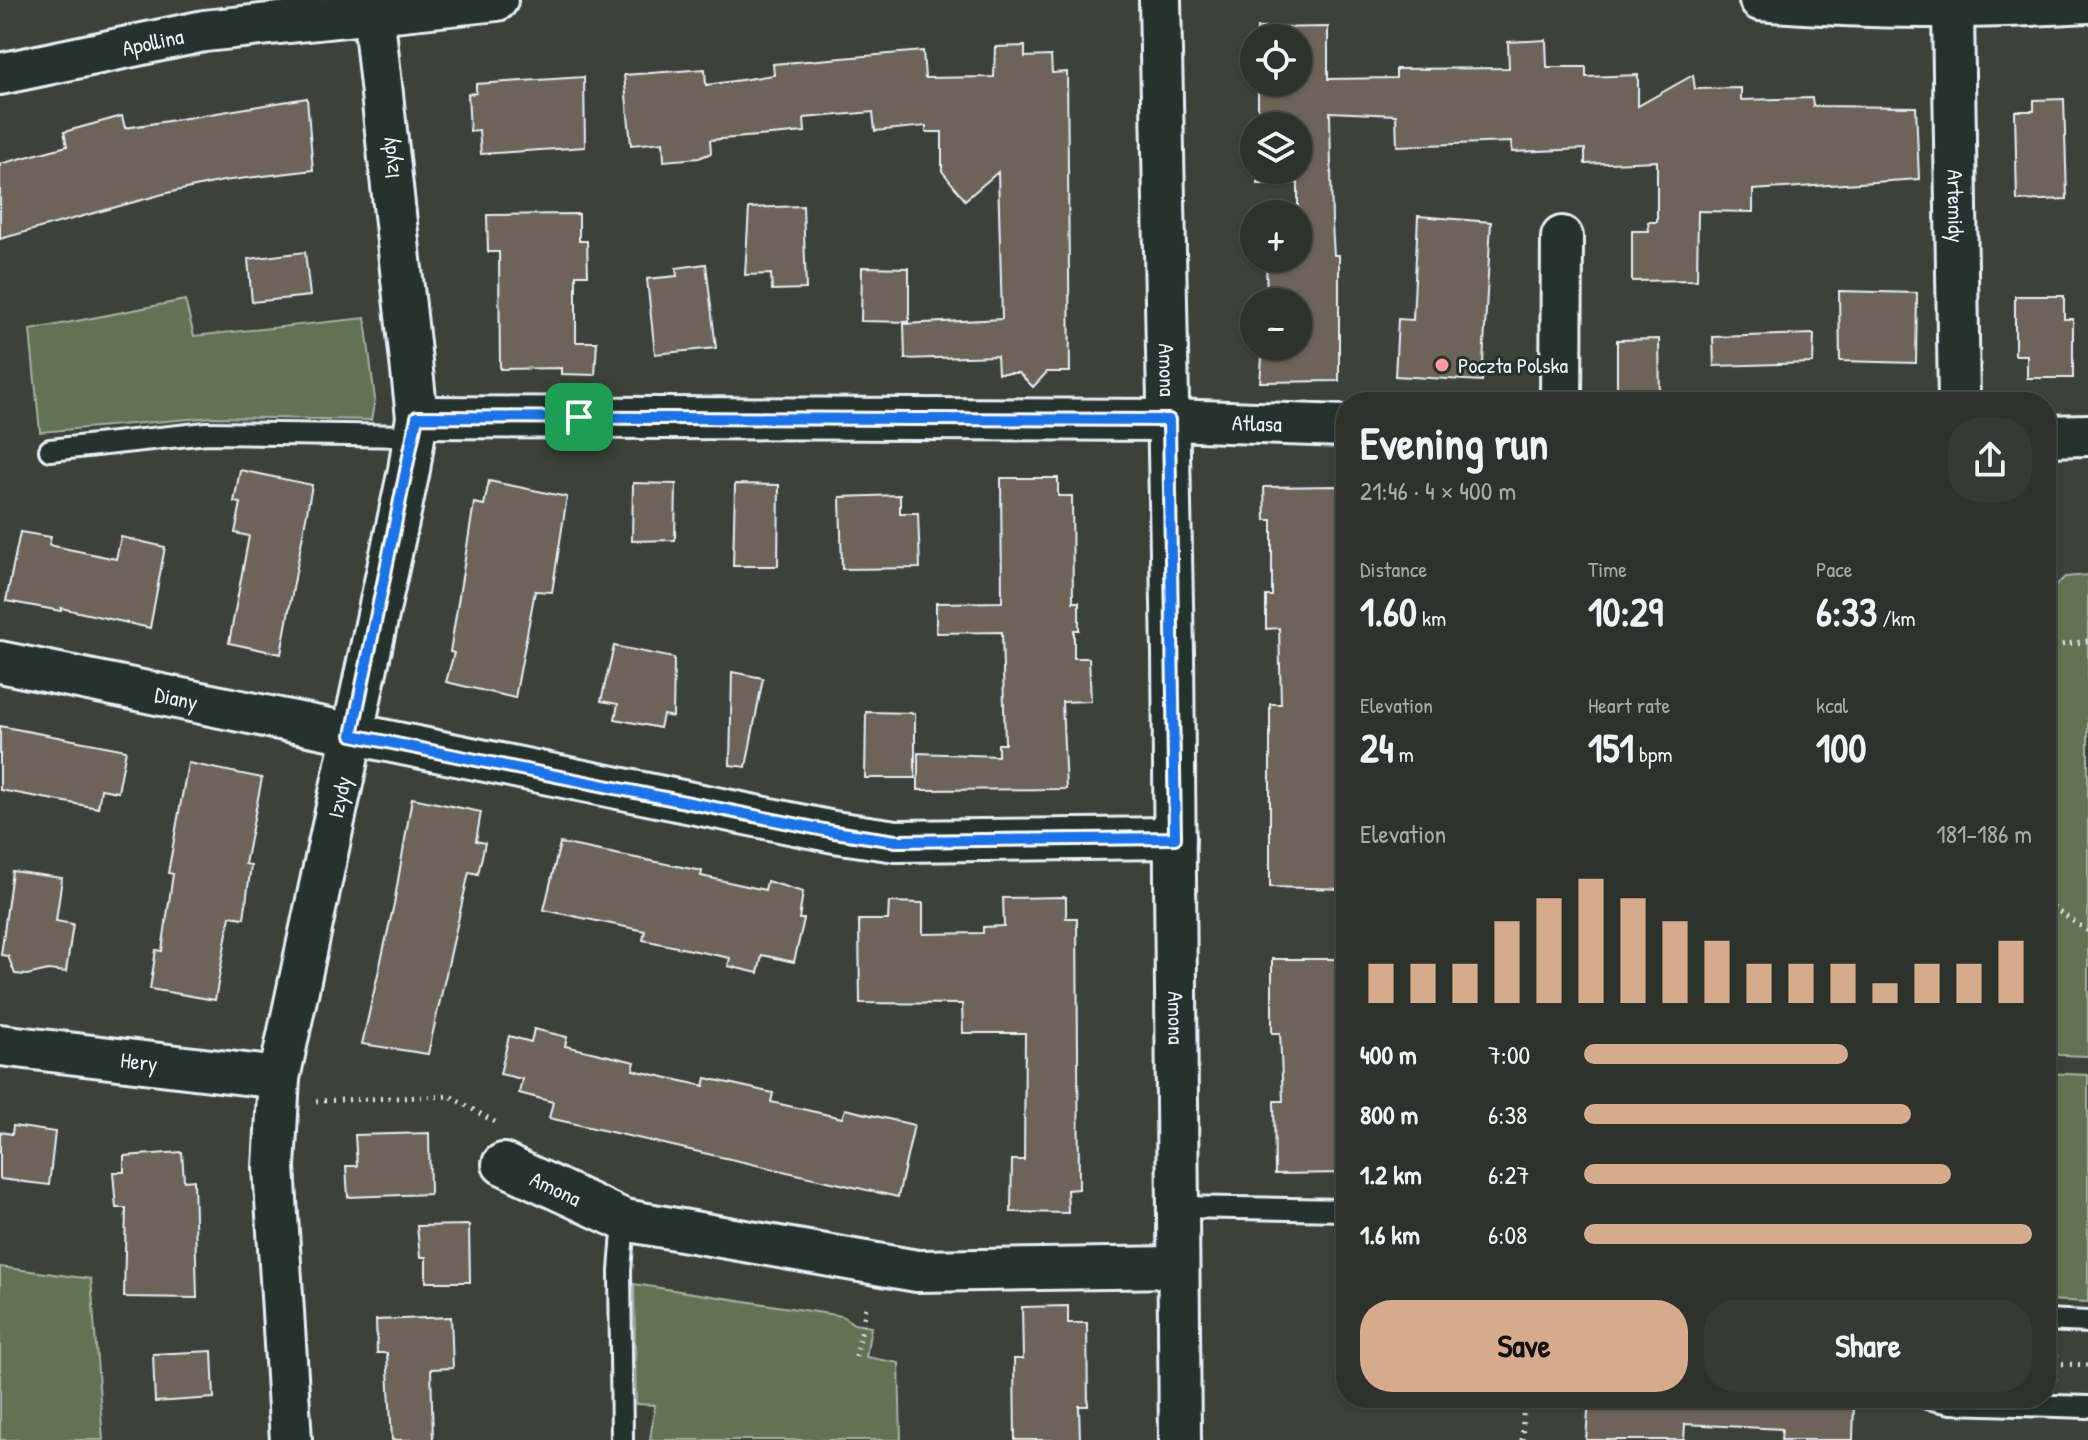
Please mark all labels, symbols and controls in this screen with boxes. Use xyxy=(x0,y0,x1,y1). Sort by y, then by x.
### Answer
street label: Apollina xyxy=(119,21,186,63)
map controls xyxy=(1240,24,1312,360)
button: locate xyxy=(1240,24,1312,96)
button: layers xyxy=(1240,112,1312,184)
street label: Izydy xyxy=(372,135,406,181)
street label: Artemidy xyxy=(1940,169,1972,243)
button: + xyxy=(1240,200,1312,272)
button: − xyxy=(1240,288,1312,360)
street label: Amona xyxy=(1152,343,1183,397)
place label: Poczta Polska xyxy=(1458,350,1569,380)
marker: Poczta Polska xyxy=(1433,356,1451,374)
pin xyxy=(545,383,613,451)
icon: arrive xyxy=(557,395,601,439)
street label: Atlasa xyxy=(1231,407,1283,439)
text: Evening run xyxy=(1360,413,1548,473)
button: share xyxy=(1948,418,2032,502)
text: 21:46 · 4 × 400 m xyxy=(1360,473,1516,508)
text: Distance xyxy=(1360,554,1427,584)
text: Time xyxy=(1588,554,1627,584)
text: Pace xyxy=(1816,554,1853,584)
text: 1.60 xyxy=(1360,584,1417,638)
text: 10:29 xyxy=(1588,584,1663,638)
text: 6:33 xyxy=(1816,584,1877,638)
text: km xyxy=(1417,603,1446,633)
text: /km xyxy=(1877,603,1916,633)
street label: Diany xyxy=(152,679,201,717)
text: Elevation xyxy=(1360,690,1433,720)
text: Heart rate xyxy=(1588,690,1670,720)
text: kcal xyxy=(1816,690,1848,720)
text: 24 xyxy=(1360,720,1394,774)
text: 151 xyxy=(1588,720,1634,774)
text: 100 xyxy=(1816,720,1866,774)
text: m xyxy=(1394,739,1414,769)
text: bpm xyxy=(1634,739,1672,769)
street label: Izydy xyxy=(320,773,358,821)
text: Elevation xyxy=(1360,816,1446,851)
text: 181–186 m xyxy=(1936,816,2032,851)
street label: Amona xyxy=(1161,991,1191,1045)
text: 400 m xyxy=(1360,1037,1417,1072)
text: 7:00 xyxy=(1488,1037,1530,1072)
street label: Hery xyxy=(119,1044,159,1079)
text: 800 m xyxy=(1360,1097,1418,1132)
text: 6:38 xyxy=(1488,1097,1527,1132)
text: 1.2 km xyxy=(1360,1157,1422,1192)
text: 6:27 xyxy=(1488,1157,1529,1192)
street label: Amona xyxy=(525,1164,586,1213)
text: 1.6 km xyxy=(1360,1217,1420,1252)
text: 6:08 xyxy=(1488,1217,1527,1252)
button: Save xyxy=(1360,1300,1688,1392)
button: Share xyxy=(1704,1300,2032,1392)

